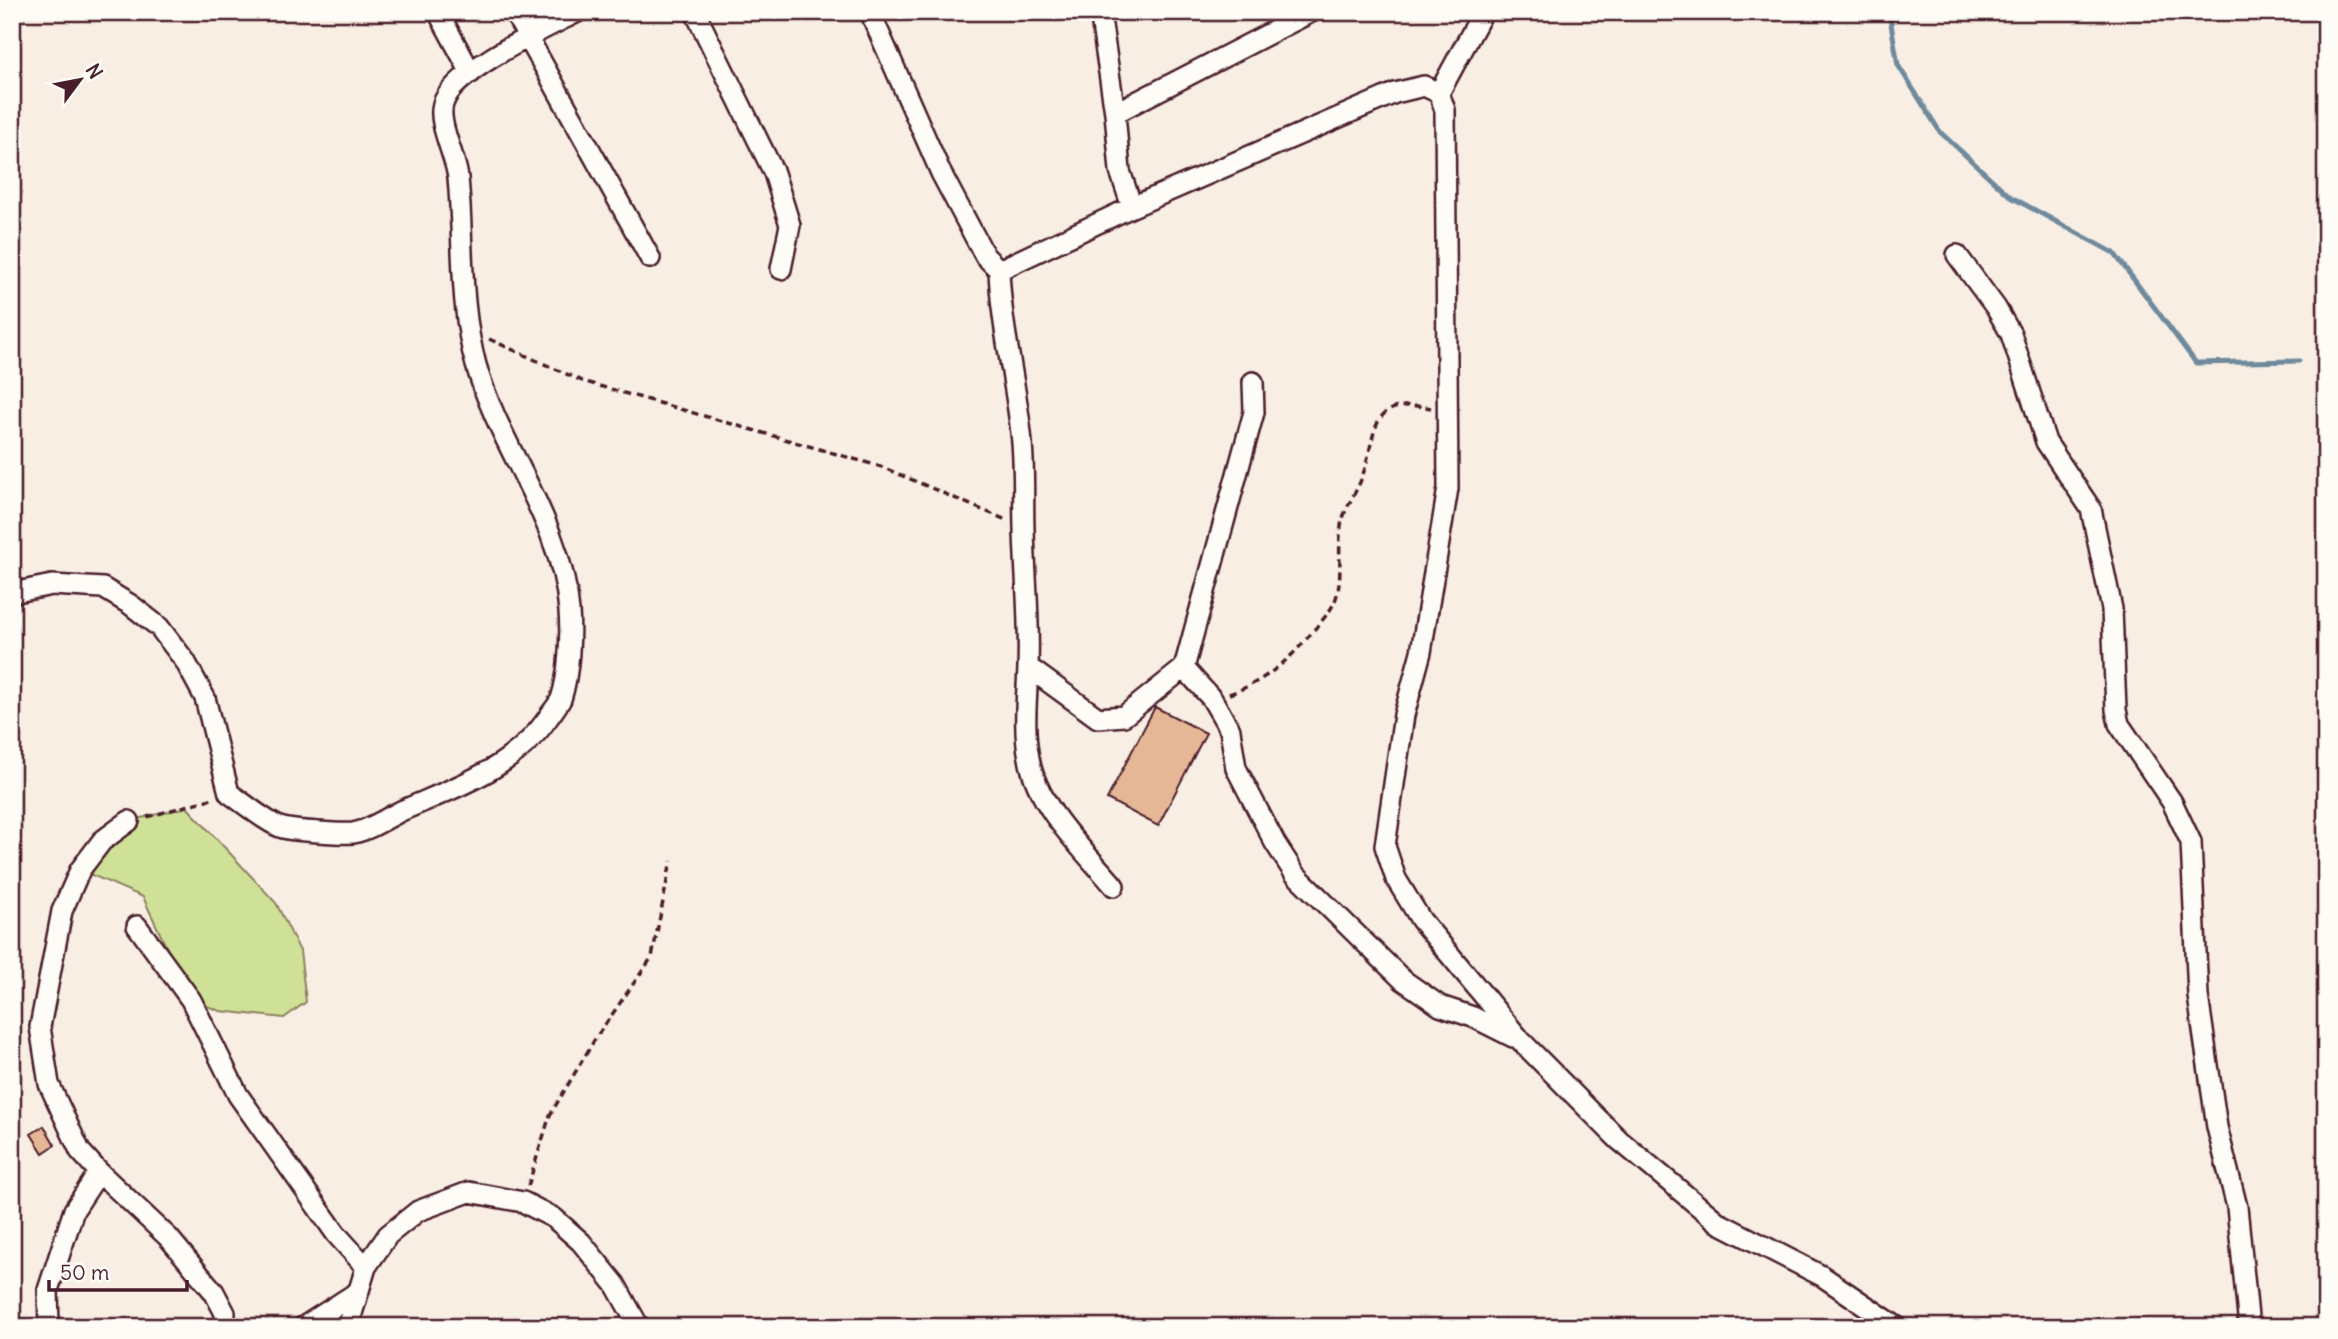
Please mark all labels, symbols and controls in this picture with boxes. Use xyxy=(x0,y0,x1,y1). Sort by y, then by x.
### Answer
north arrow xyxy=(46,46,116,116)
text: N xyxy=(81,59,108,83)
scale bar xyxy=(49,1248,187,1292)
text: 50 m xyxy=(60,1259,109,1286)

